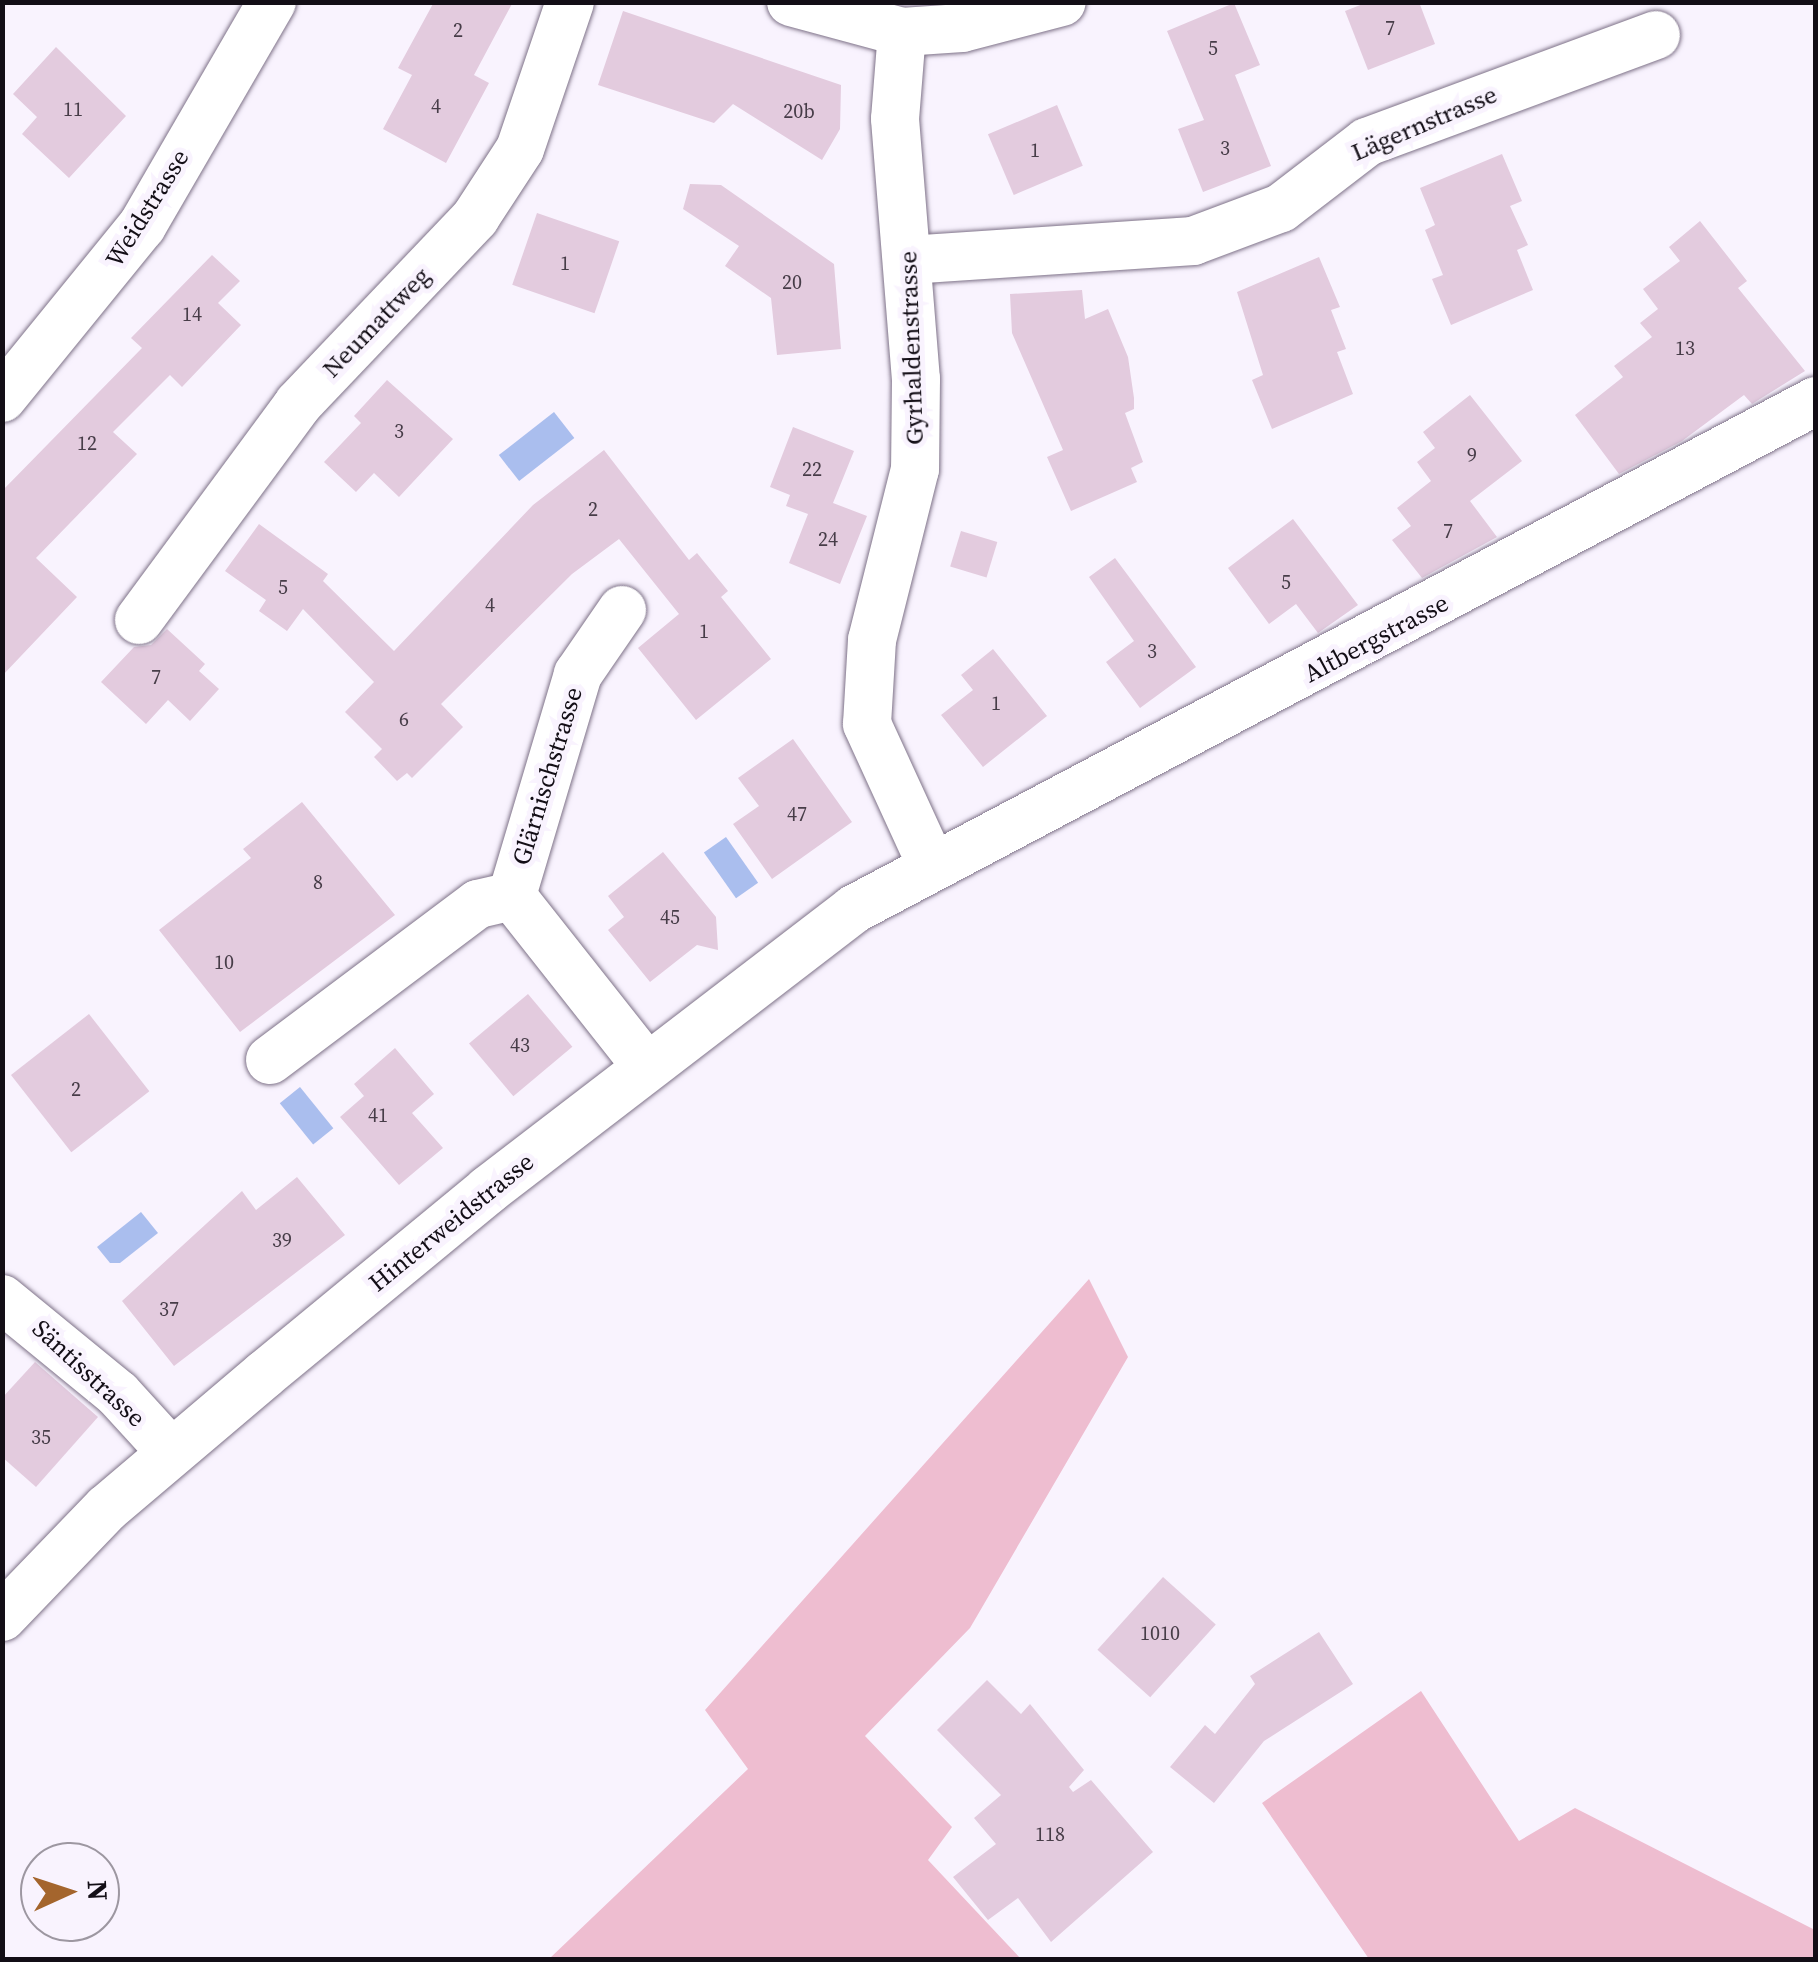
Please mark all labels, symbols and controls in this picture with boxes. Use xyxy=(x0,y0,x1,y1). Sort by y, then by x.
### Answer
house number: 7 xyxy=(1385,16,1395,40)
house number: 2 xyxy=(453,18,463,42)
house number: 5 xyxy=(1208,36,1218,60)
street label: Lägernstrasse xyxy=(1347,79,1501,167)
house number: 4 xyxy=(431,94,441,118)
house number: 11 xyxy=(63,97,83,121)
house number: 20b xyxy=(783,99,815,123)
house number: 3 xyxy=(1220,136,1230,160)
house number: 1 xyxy=(1030,138,1040,162)
street label: Weidstrasse xyxy=(99,144,195,272)
house number: 1 xyxy=(560,251,570,275)
street label: Gyrhaldenstrasse xyxy=(893,251,929,445)
street label: Neumattweg xyxy=(316,261,436,383)
house number: 20 xyxy=(782,270,802,294)
house number: 14 xyxy=(182,302,202,326)
house number: 13 xyxy=(1675,336,1695,360)
house number: 3 xyxy=(394,419,404,443)
house number: 12 xyxy=(77,431,97,455)
house number: 9 xyxy=(1467,443,1477,467)
house number: 22 xyxy=(802,457,822,481)
house number: 2 xyxy=(588,497,598,521)
house number: 7 xyxy=(1443,519,1453,543)
house number: 24 xyxy=(818,527,838,551)
house number: 5 xyxy=(1281,570,1291,594)
house number: 5 xyxy=(278,575,288,599)
street label: Altbergstrasse xyxy=(1299,587,1453,689)
house number: 4 xyxy=(485,593,495,617)
house number: 1 xyxy=(699,619,709,643)
house number: 3 xyxy=(1147,639,1157,663)
house number: 7 xyxy=(151,665,161,689)
street label: Glärnischstrasse xyxy=(506,684,588,868)
house number: 1 xyxy=(991,691,1001,715)
house number: 6 xyxy=(399,707,409,731)
house number: 47 xyxy=(787,802,807,826)
house number: 8 xyxy=(313,870,323,894)
house number: 45 xyxy=(660,905,680,929)
house number: 10 xyxy=(214,950,234,974)
house number: 43 xyxy=(510,1033,530,1057)
house number: 2 xyxy=(71,1077,81,1101)
house number: 41 xyxy=(368,1103,388,1127)
street label: Hinterweidstrasse xyxy=(363,1146,539,1298)
house number: 39 xyxy=(272,1228,292,1252)
house number: 37 xyxy=(159,1297,179,1321)
street label: Säntisstrasse xyxy=(26,1313,152,1433)
house number: 35 xyxy=(31,1425,51,1449)
house number: 1010 xyxy=(1140,1621,1180,1645)
house number: 118 xyxy=(1035,1822,1065,1846)
north arrow xyxy=(20,1842,120,1942)
text: N xyxy=(78,1879,117,1902)

